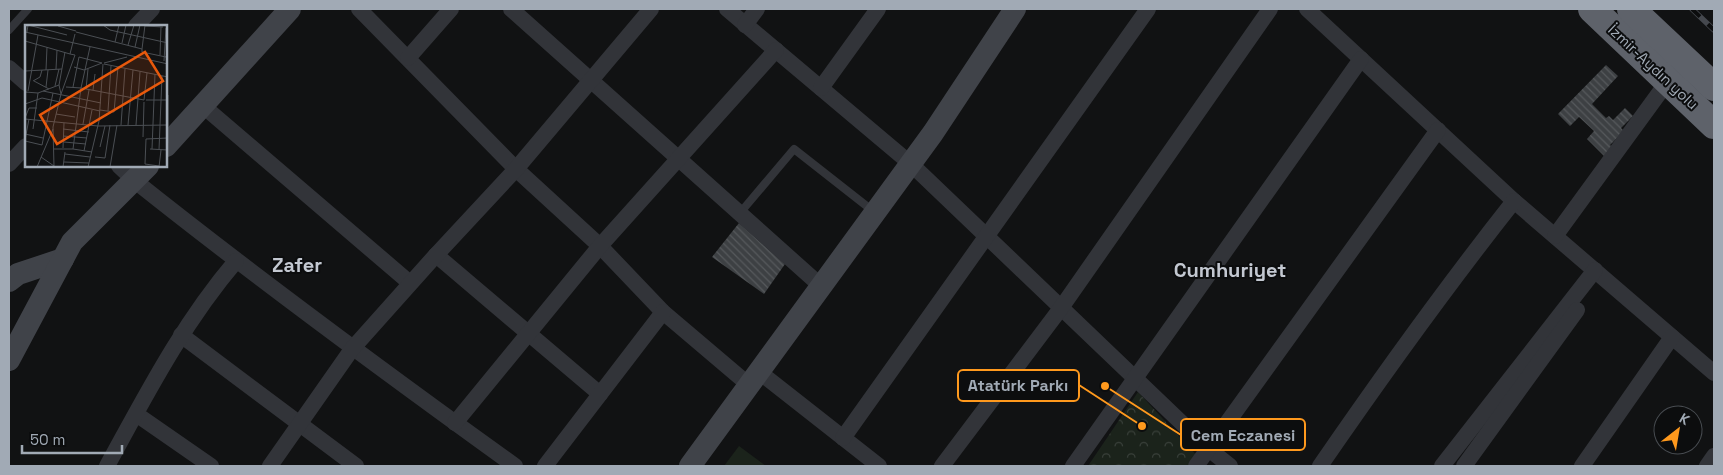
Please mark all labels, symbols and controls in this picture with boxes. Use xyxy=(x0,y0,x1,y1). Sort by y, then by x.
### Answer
street label: İzmir-Aydın yolu xyxy=(1604,20,1702,113)
inset map xyxy=(25,25,168,168)
district label: Zafer xyxy=(272,252,322,278)
district label: Cumhuriyet xyxy=(1174,257,1286,283)
callout: Atatürk Parkı xyxy=(958,370,1079,401)
text: Atatürk Parkı xyxy=(968,375,1068,396)
north arrow xyxy=(1653,405,1703,455)
text: K xyxy=(1676,409,1693,429)
callout: Cem Eczanesi xyxy=(1181,419,1305,450)
scale bar xyxy=(22,422,122,454)
text: Cem Eczanesi xyxy=(1191,425,1295,446)
text: 50 m xyxy=(30,430,65,449)

